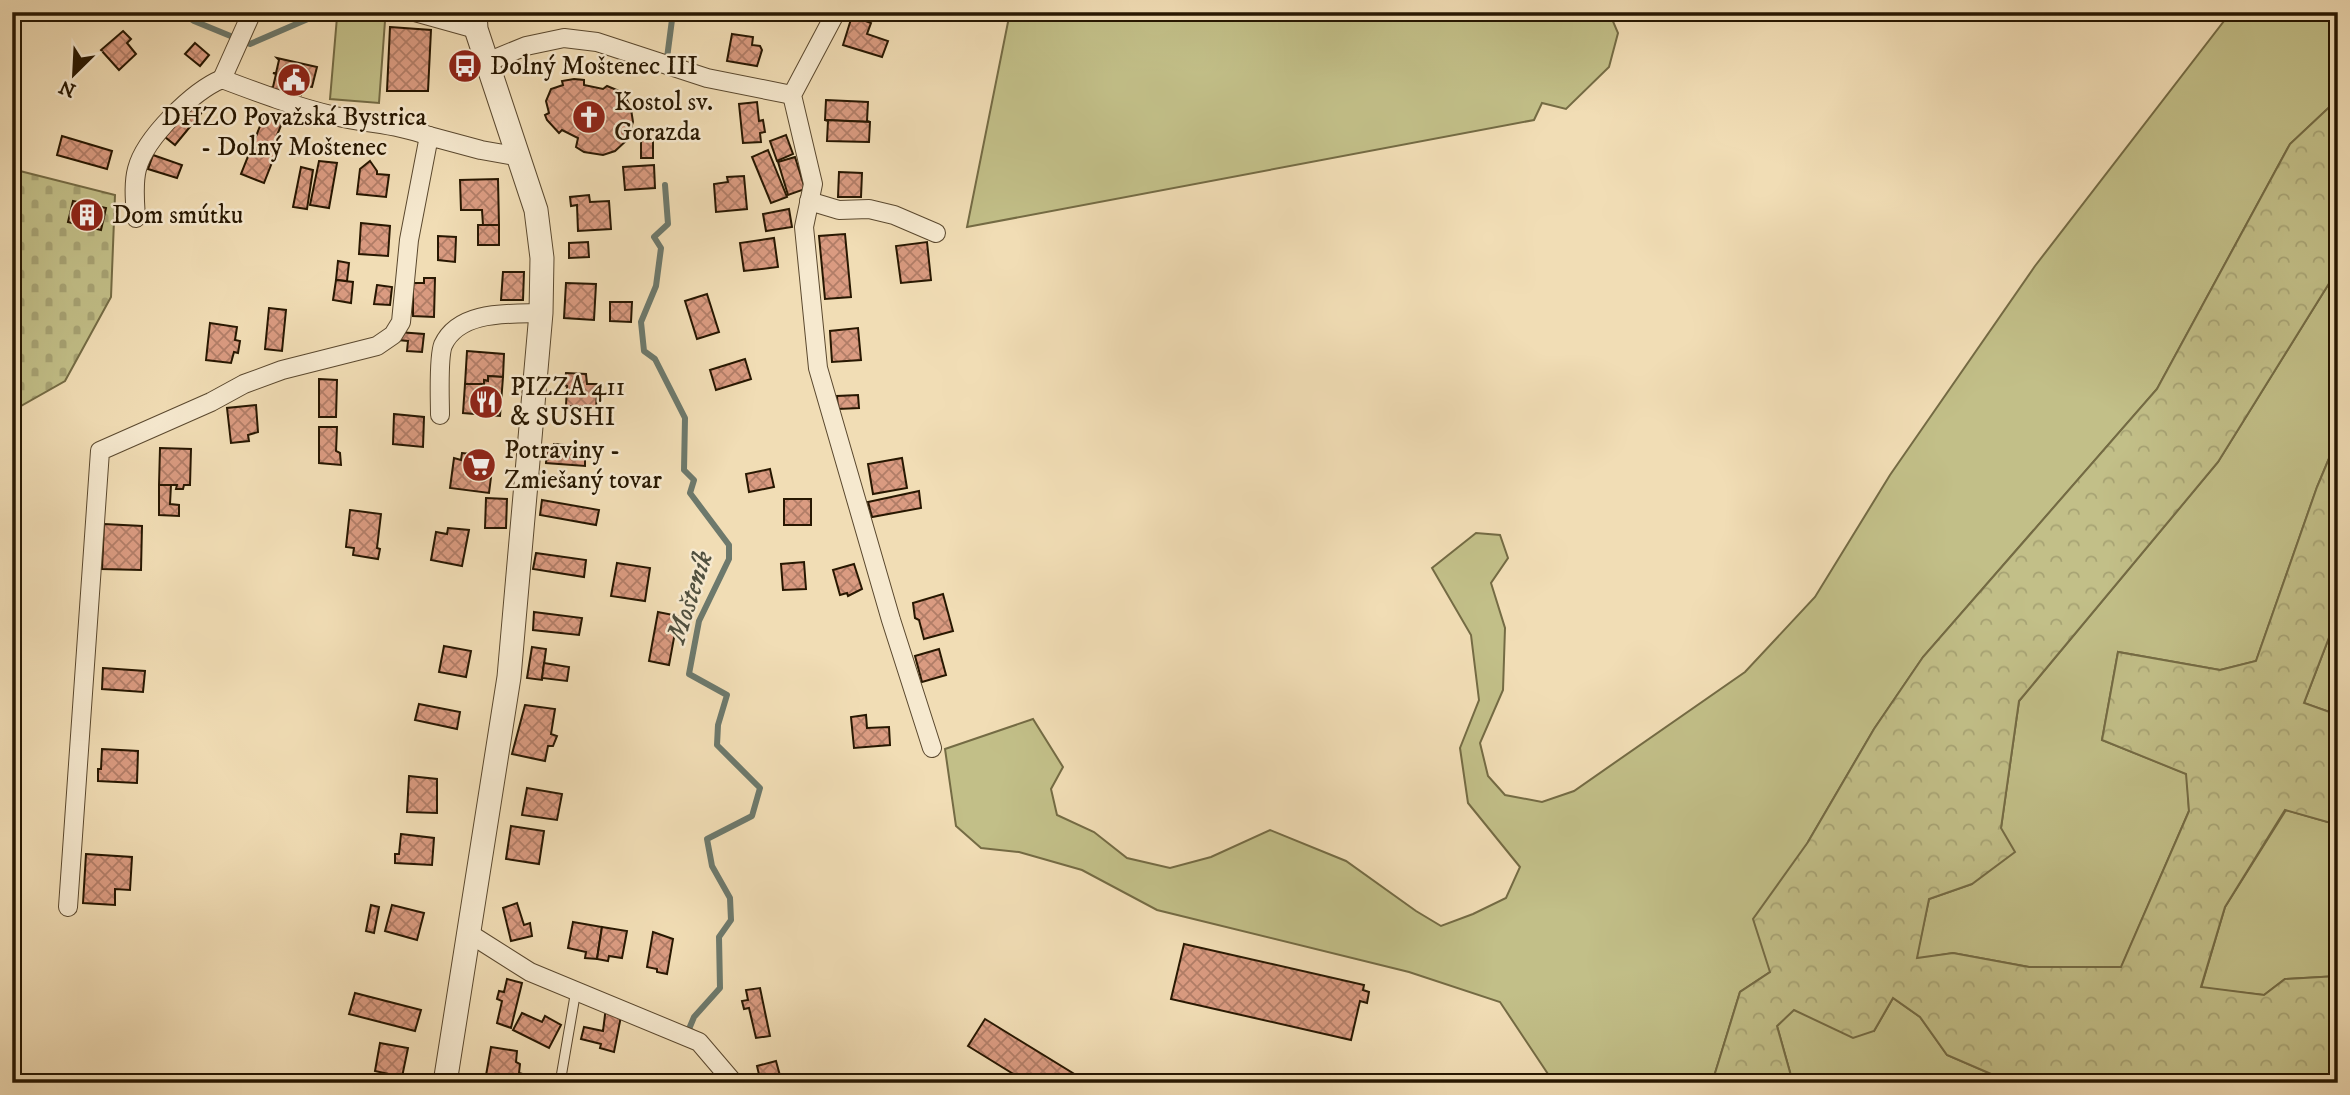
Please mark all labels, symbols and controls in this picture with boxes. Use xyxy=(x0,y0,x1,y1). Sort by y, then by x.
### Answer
north arrow xyxy=(38,38,108,108)
bus stop icon: Dolný Moštenec III xyxy=(446,47,484,85)
place label: Dolný Moštenec III xyxy=(490,50,698,83)
public building icon: DHZO Považská Bystrica - Dolný Moštenec xyxy=(275,61,313,99)
text: N xyxy=(56,74,80,102)
place label: Kostol sv. Gorazda xyxy=(614,86,713,149)
church icon: Kostol sv. Gorazda xyxy=(570,98,608,136)
place label: DHZO Považská Bystrica - Dolný Moštenec xyxy=(161,101,427,164)
building icon: Dom smútku xyxy=(68,196,106,234)
place label: Dom smútku xyxy=(112,199,243,232)
place label: PIZZA 411 & SUSHI xyxy=(510,371,625,434)
restaurant icon: PIZZA 411 & SUSHI xyxy=(467,383,505,421)
place label: Potraviny - Zmiešaný tovar xyxy=(504,434,662,497)
supermarket icon: Potraviny - Zmiešaný tovar xyxy=(460,446,498,484)
water label: Mošteník xyxy=(658,546,721,649)

